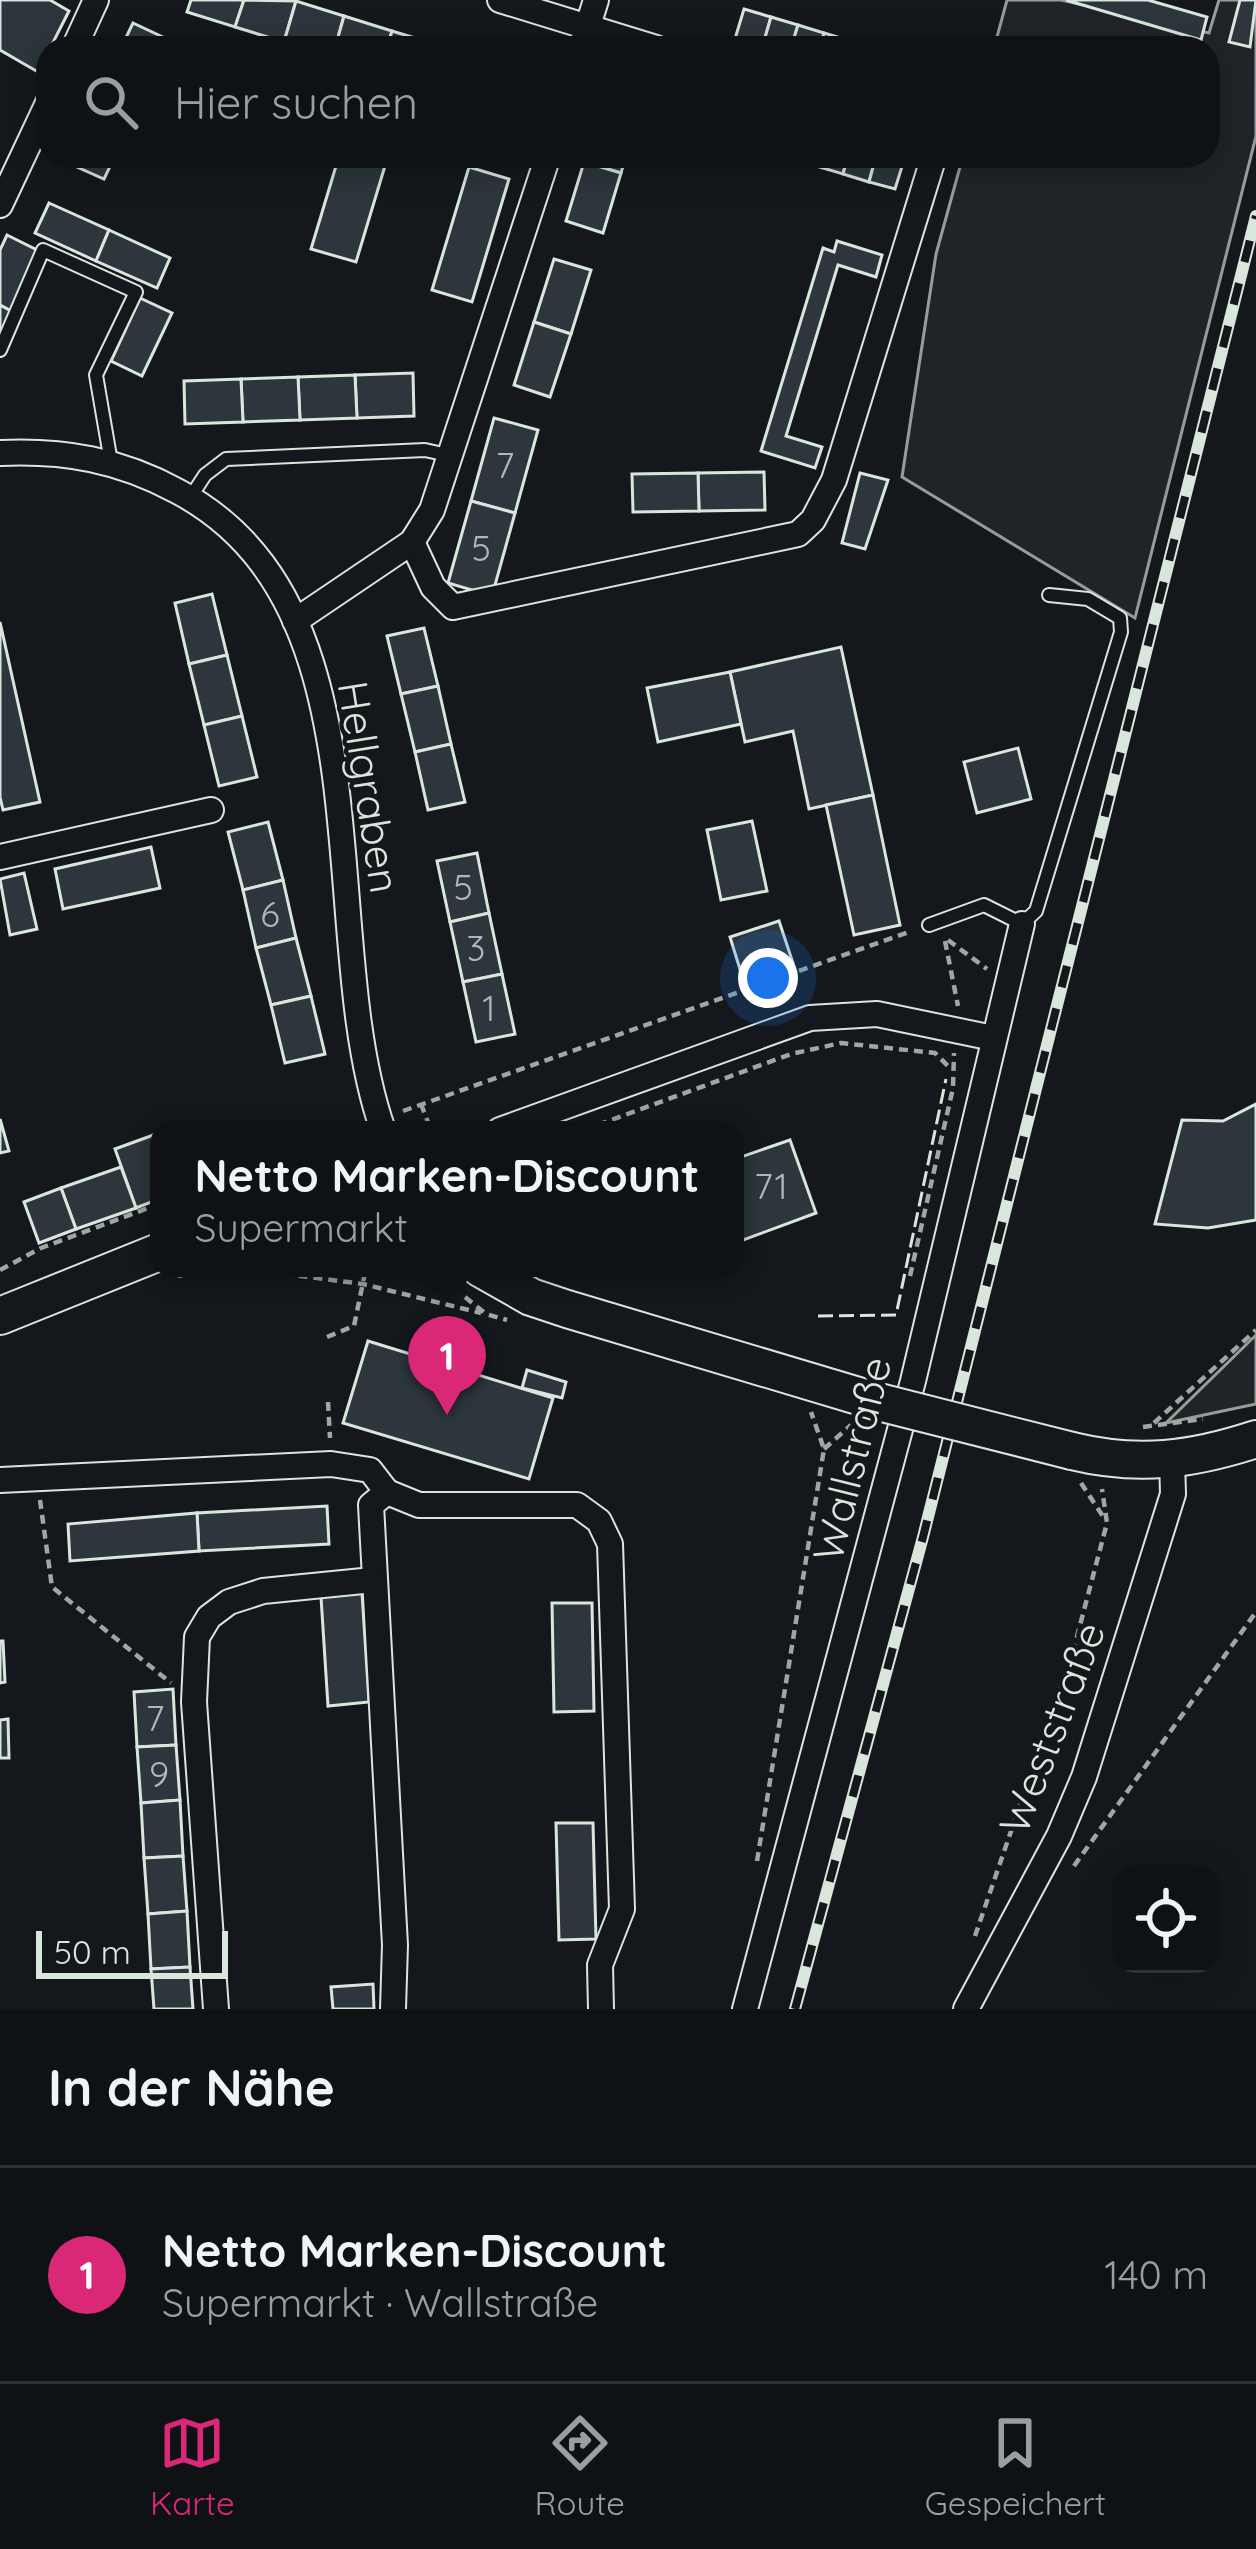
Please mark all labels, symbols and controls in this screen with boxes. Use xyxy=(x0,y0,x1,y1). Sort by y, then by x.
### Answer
search box xyxy=(36,36,1220,168)
icon: search xyxy=(78,69,144,135)
text: Hier suchen xyxy=(174,74,418,130)
house number: 7 xyxy=(496,442,514,487)
house number: 5 xyxy=(471,525,491,570)
street label: Hellgraben xyxy=(327,677,412,897)
house number: 5 xyxy=(453,864,473,909)
house number: 6 xyxy=(260,891,280,936)
house number: 3 xyxy=(467,925,485,970)
your location xyxy=(738,948,798,1008)
house number: 1 xyxy=(482,985,496,1030)
popup xyxy=(150,1121,744,1277)
text: Netto Marken-Discount xyxy=(195,1147,699,1203)
house number: 71 xyxy=(754,1163,788,1208)
text: Supermarkt xyxy=(195,1203,408,1252)
pin: 1 xyxy=(408,1316,486,1415)
street label: Wallstraße xyxy=(800,1351,903,1567)
street label: Weststraße xyxy=(987,1614,1116,1841)
house number: 7 xyxy=(146,1695,164,1740)
house number: 9 xyxy=(149,1751,169,1796)
map controls xyxy=(1112,1865,1220,1973)
button: locate xyxy=(1112,1865,1220,1973)
scale bar xyxy=(36,1925,228,1978)
text: 50 m xyxy=(54,1931,131,1972)
text: In der Nähe xyxy=(48,2055,335,2119)
text: Netto Marken-Discount xyxy=(162,2222,667,2278)
text: 1 xyxy=(79,2250,95,2299)
text: 140 m xyxy=(1104,2250,1208,2299)
text: Supermarkt · Wallstraße xyxy=(162,2278,598,2327)
tab: Karte xyxy=(150,2410,235,2523)
tab: Route xyxy=(535,2410,625,2523)
tab: Gespeichert xyxy=(925,2410,1106,2523)

